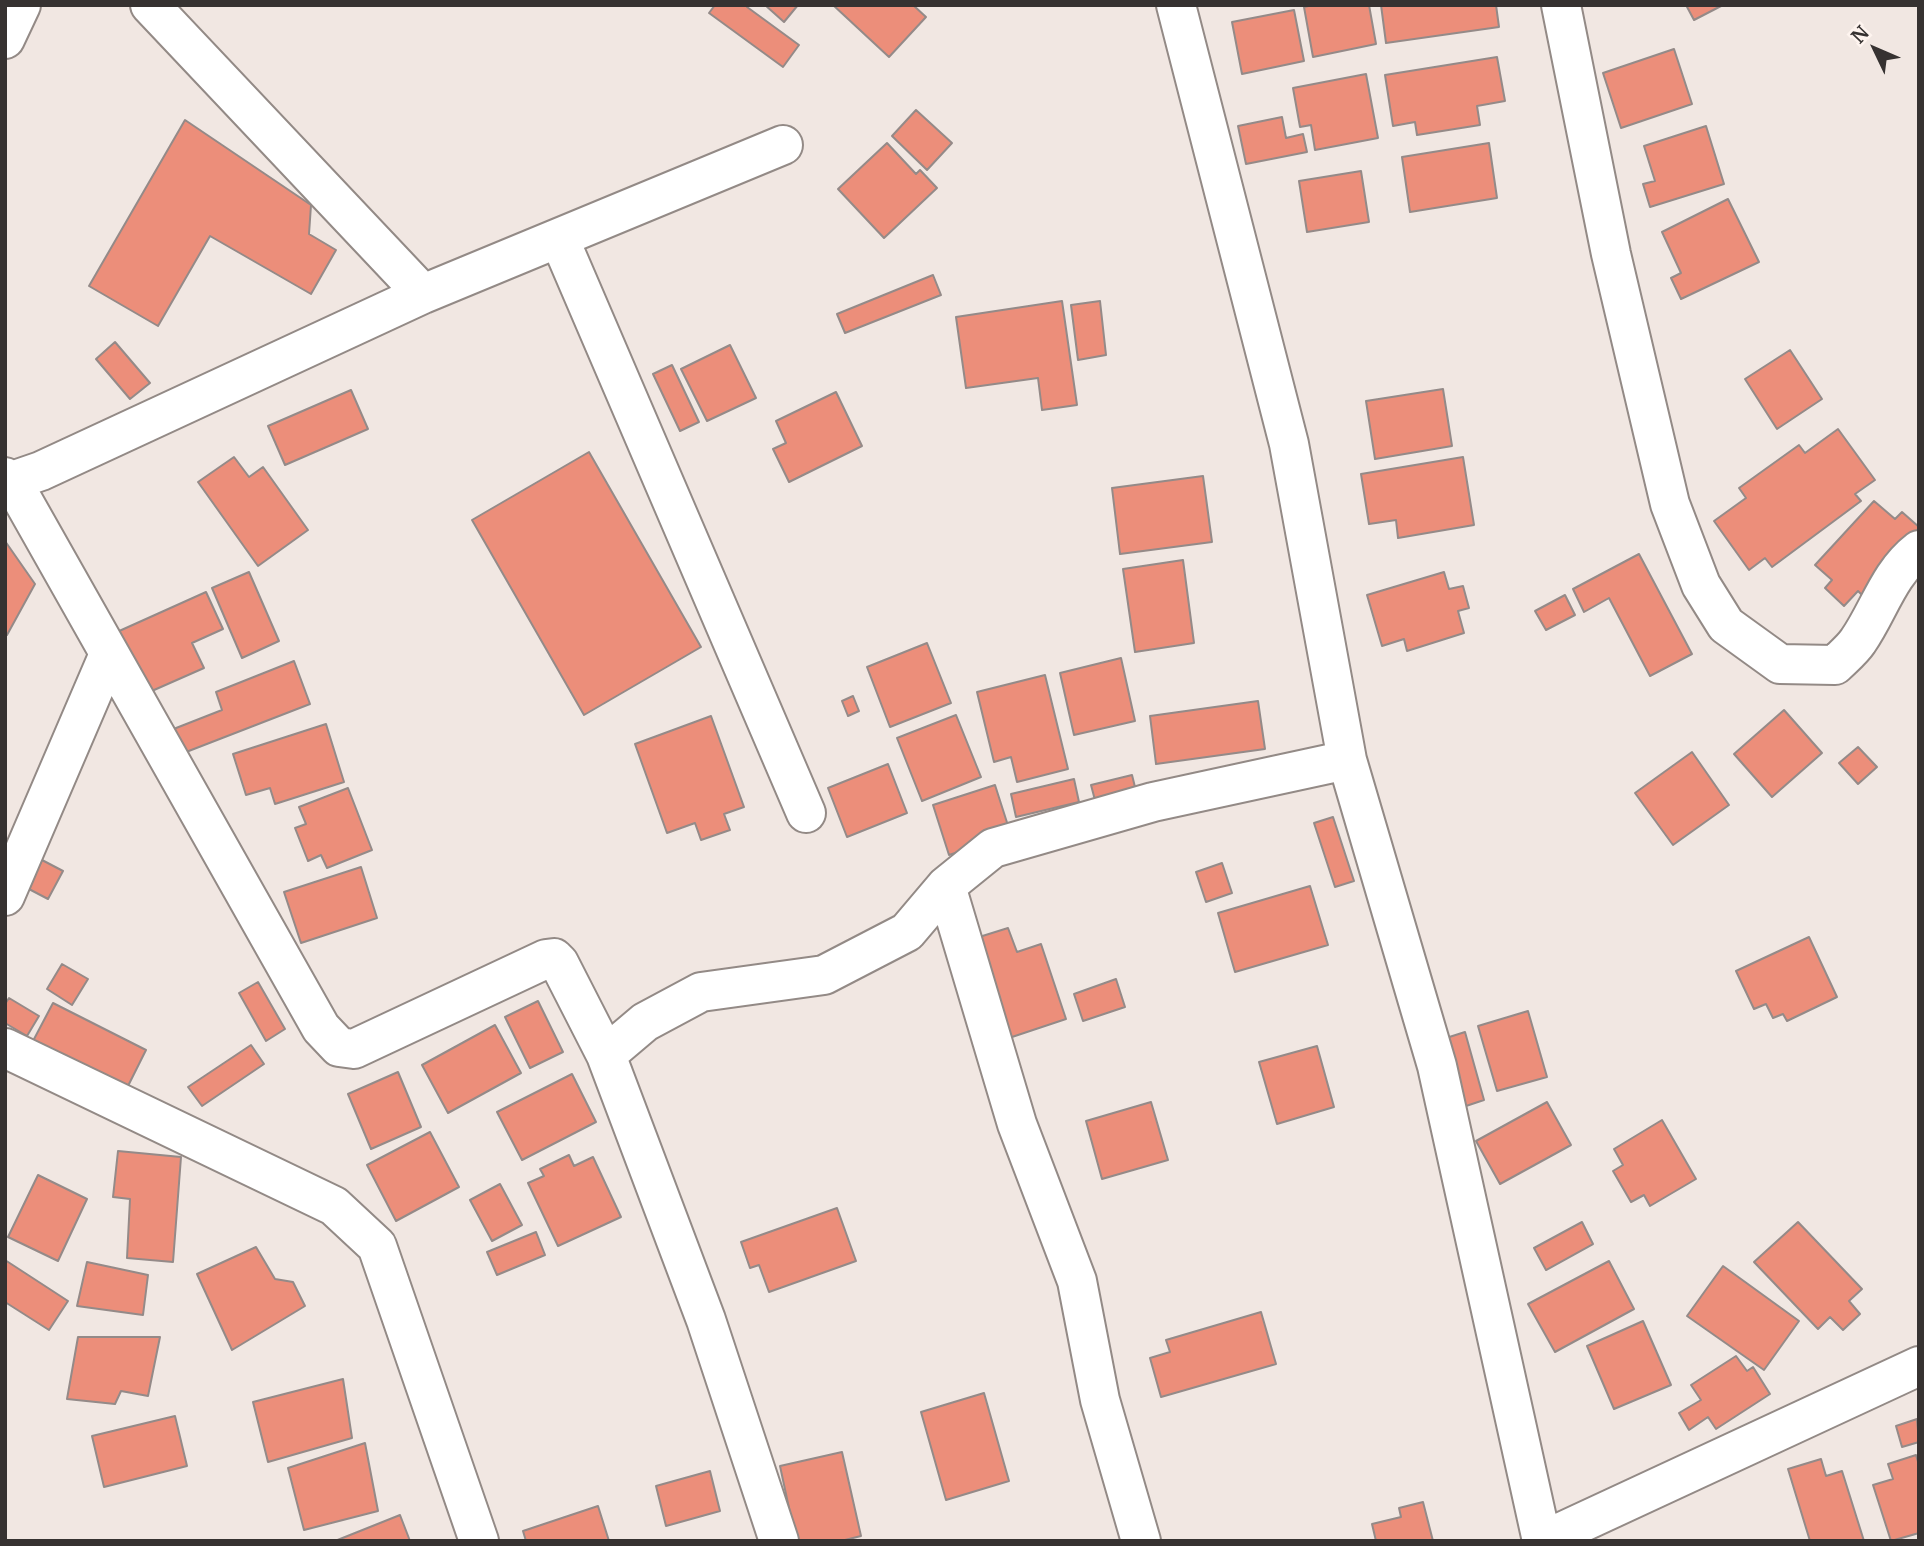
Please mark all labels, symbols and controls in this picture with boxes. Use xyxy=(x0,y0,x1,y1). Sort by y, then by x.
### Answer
north arrow xyxy=(1840,14,1910,84)
text: N xyxy=(1846,21,1874,48)

